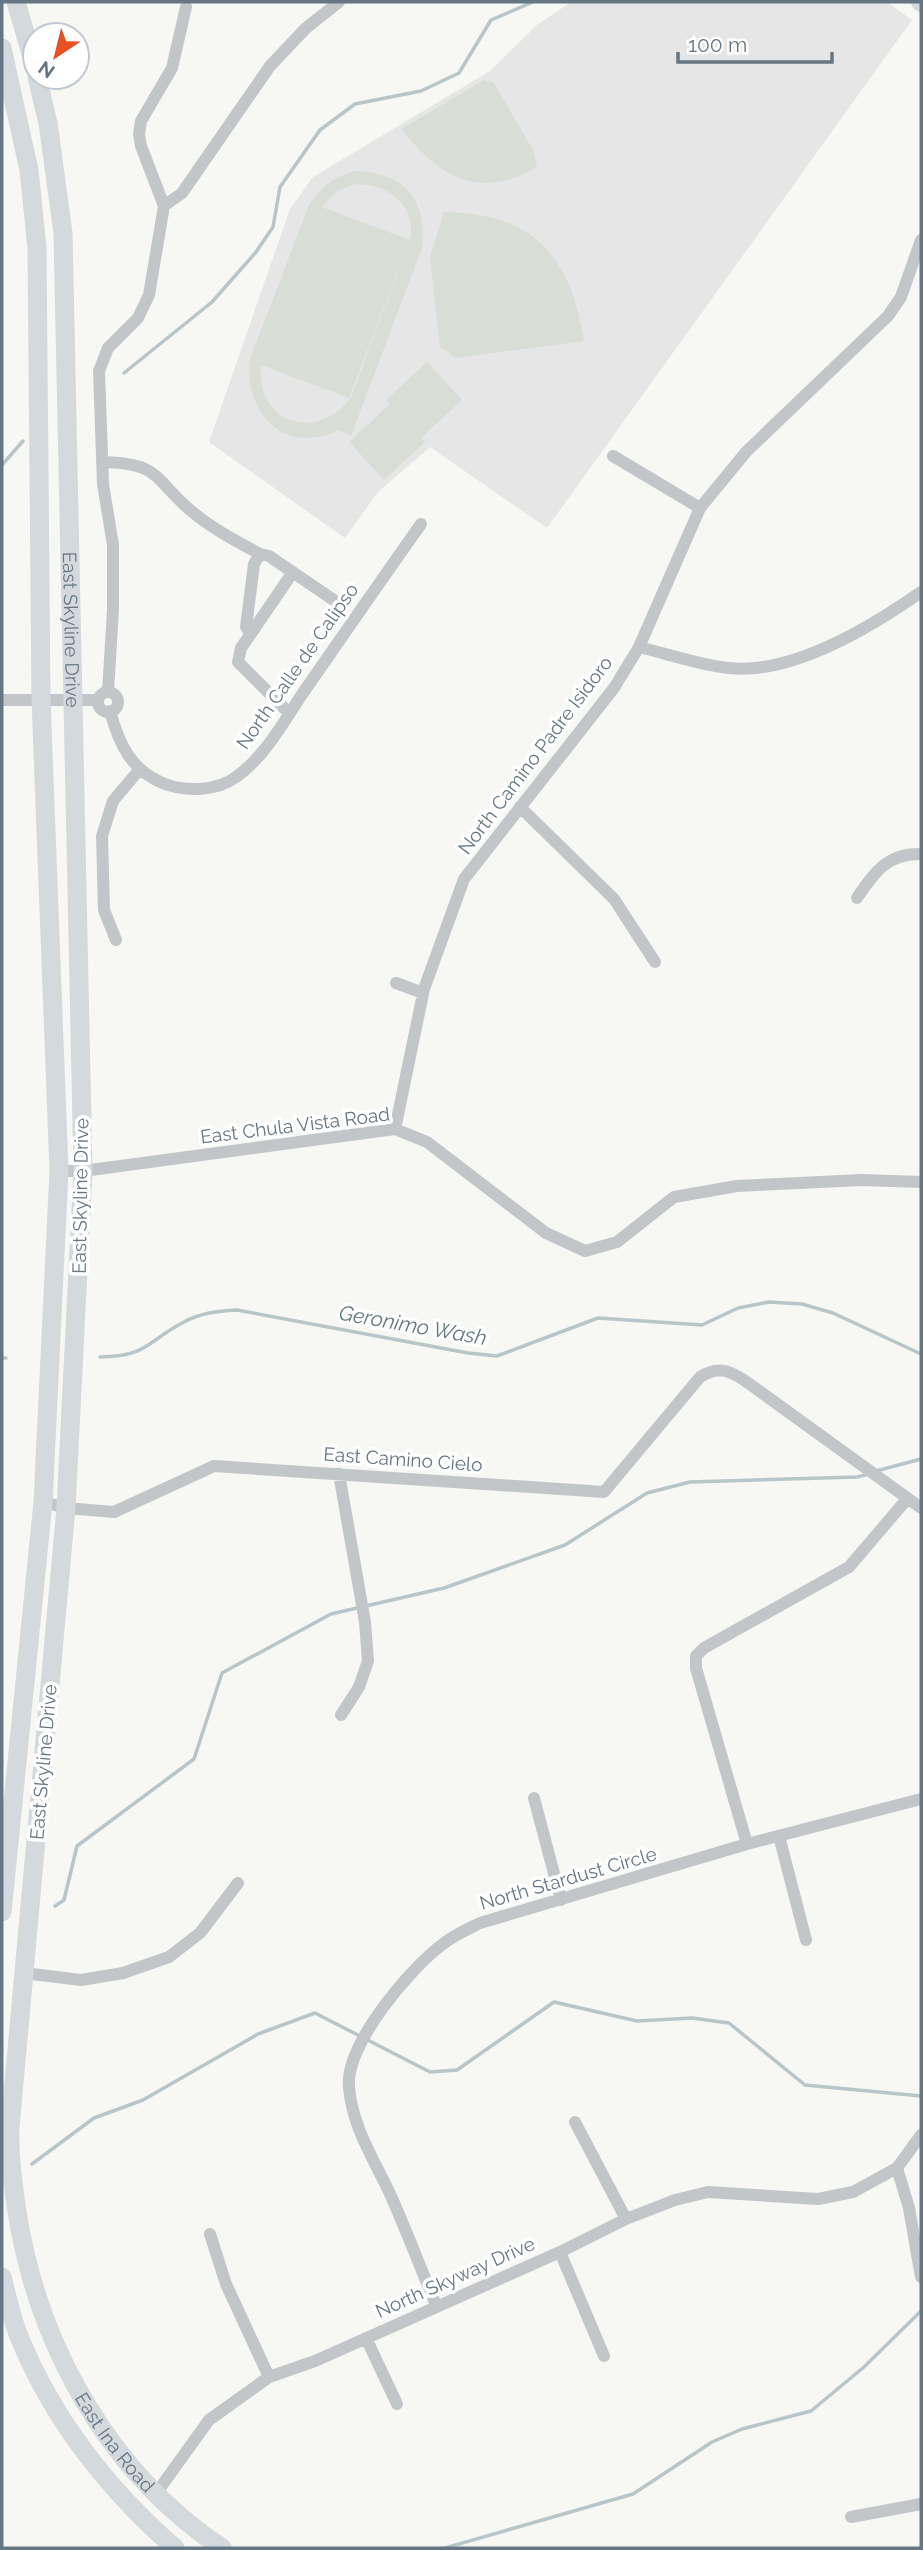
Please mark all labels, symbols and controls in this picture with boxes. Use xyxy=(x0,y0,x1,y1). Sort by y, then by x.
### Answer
north arrow xyxy=(21,21,91,91)
scale bar xyxy=(678,21,832,65)
text: 100 m xyxy=(688,32,747,57)
text: N xyxy=(34,57,58,83)
street label: East Skyline Drive xyxy=(59,551,84,708)
street label: North Calle de Calipso xyxy=(231,579,363,753)
street label: North Camino Padre Isidoro xyxy=(453,652,617,858)
street label: East Chula Vista Road xyxy=(199,1102,391,1148)
street label: East Skyline Drive xyxy=(68,1118,92,1274)
water label: Geronimo Wash xyxy=(337,1300,489,1350)
street label: East Camino Cielo xyxy=(323,1442,483,1476)
street label: East Skyline Drive xyxy=(25,1683,61,1841)
street label: North Stardust Circle xyxy=(477,1842,659,1914)
street label: North Skyway Drive xyxy=(372,2232,538,2322)
street label: East Ina Road xyxy=(71,2388,159,2497)

